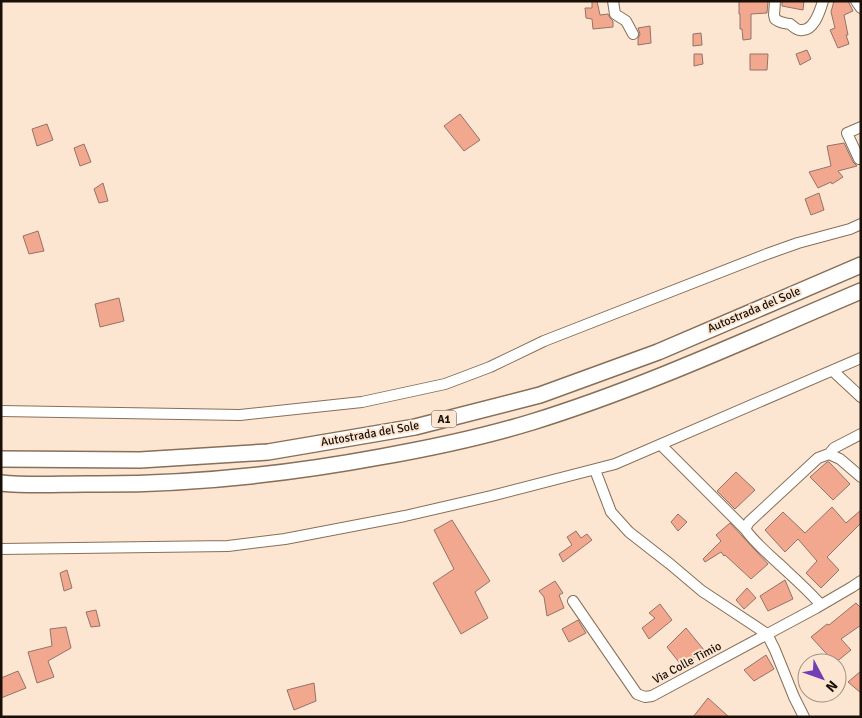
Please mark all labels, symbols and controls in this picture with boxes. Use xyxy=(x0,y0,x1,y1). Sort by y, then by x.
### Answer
street label: Autostrada del Sole xyxy=(705,284,803,336)
road number: A1 xyxy=(432,410,456,428)
street label: Autostrada del Sole xyxy=(320,418,420,450)
street label: Via Colle Timio xyxy=(650,639,724,687)
north arrow xyxy=(797,653,847,703)
text: N xyxy=(822,677,841,695)

